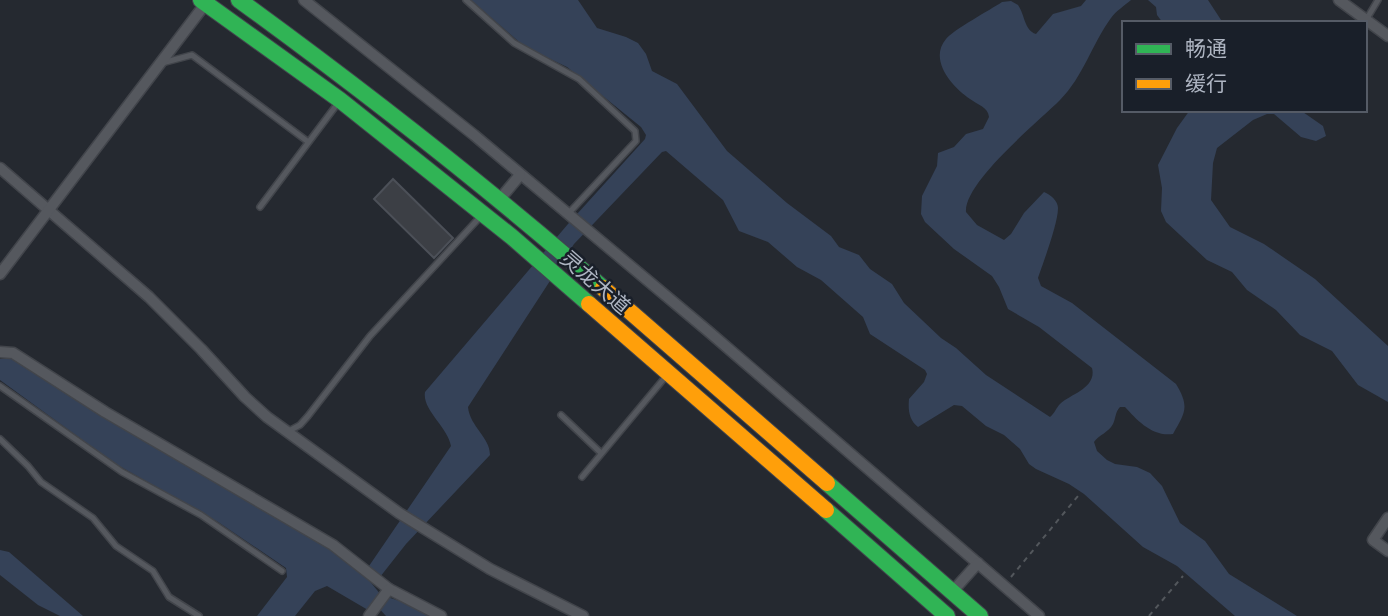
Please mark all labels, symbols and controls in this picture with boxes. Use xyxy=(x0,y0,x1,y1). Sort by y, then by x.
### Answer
legend xyxy=(1122,21,1367,112)
text: 畅通 xyxy=(1185,36,1227,60)
text: 缓行 xyxy=(1185,71,1227,95)
street label: 灵龙大道 xyxy=(556,245,636,319)

